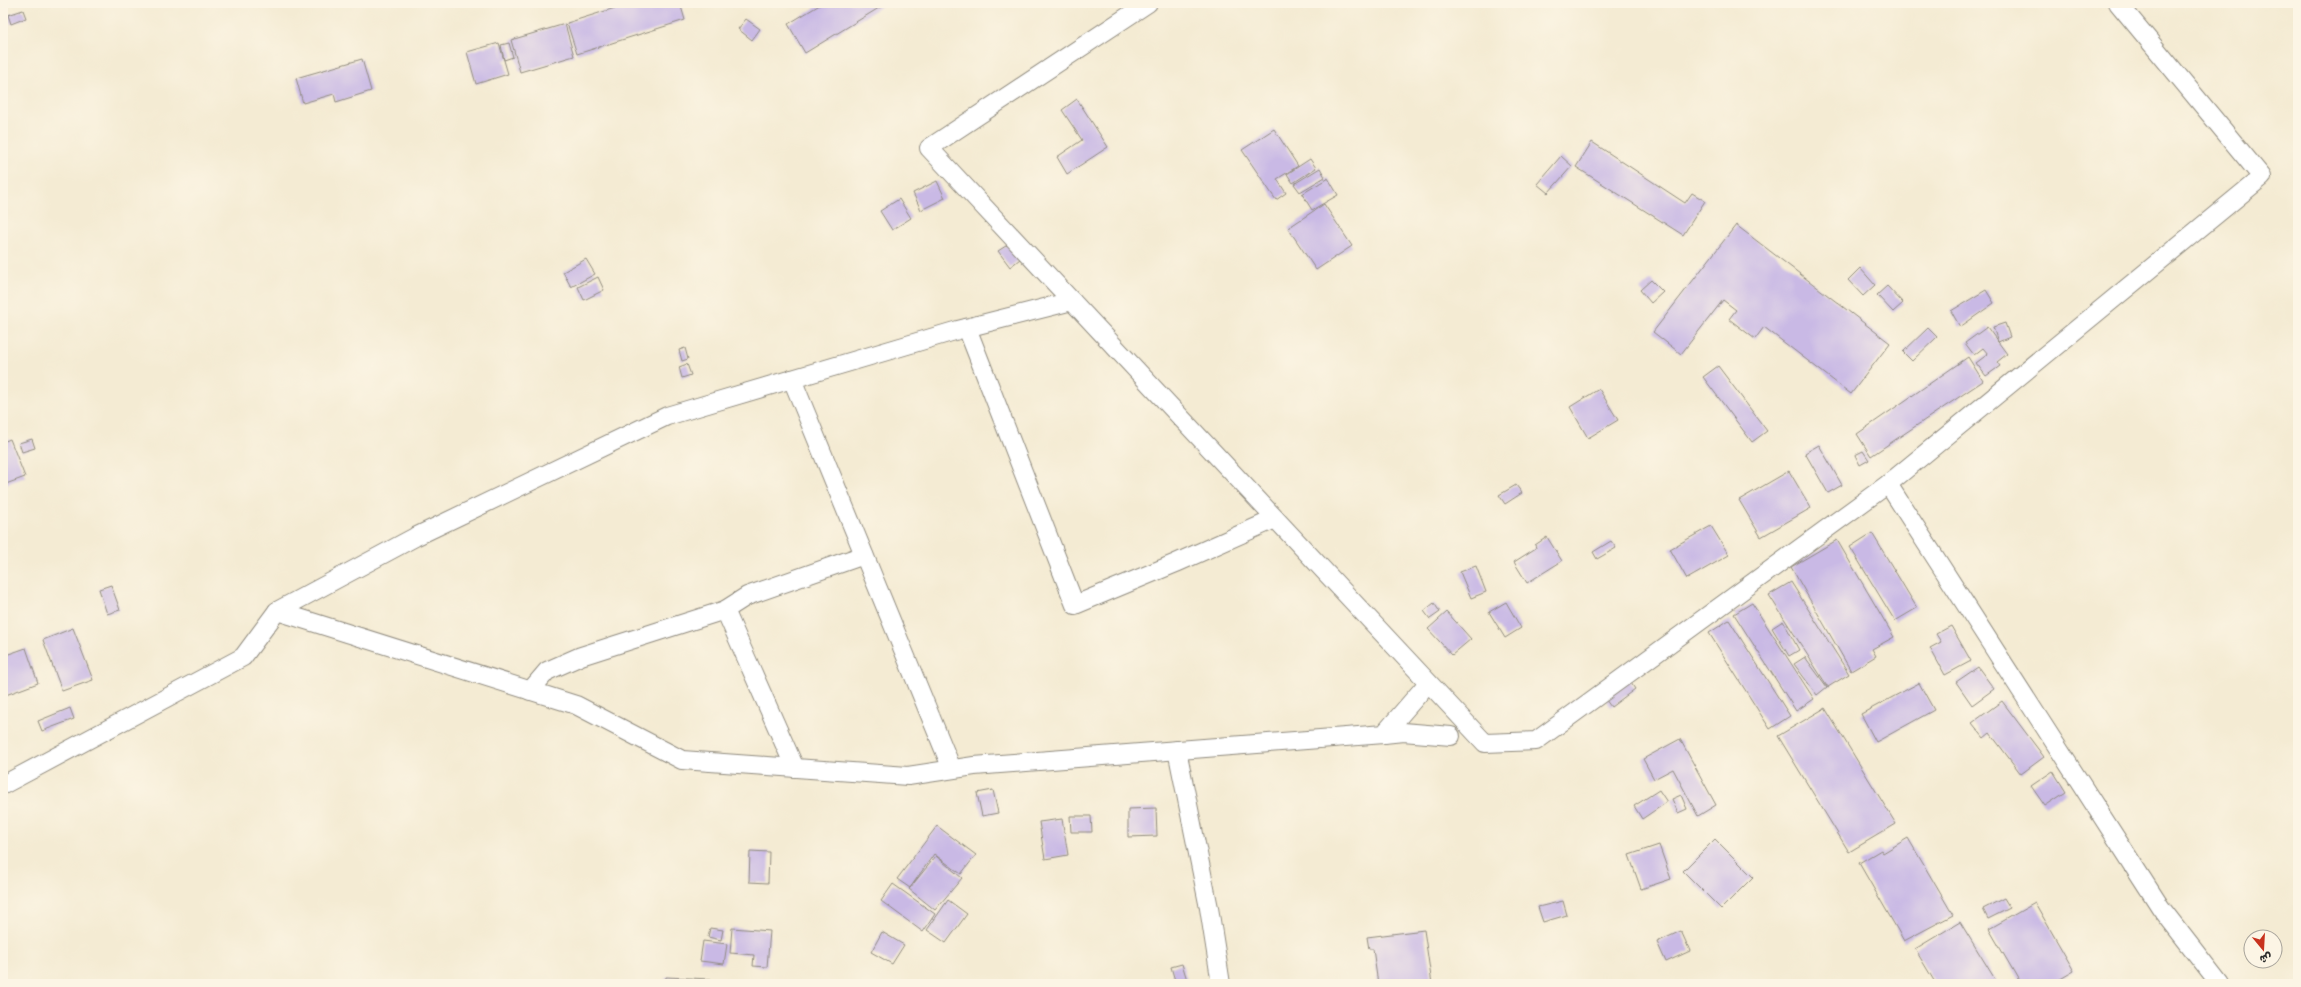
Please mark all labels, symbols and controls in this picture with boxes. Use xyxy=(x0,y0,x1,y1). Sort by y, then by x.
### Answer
north arrow xyxy=(2243,929,2283,969)
text: ش xyxy=(2258,950,2274,968)

